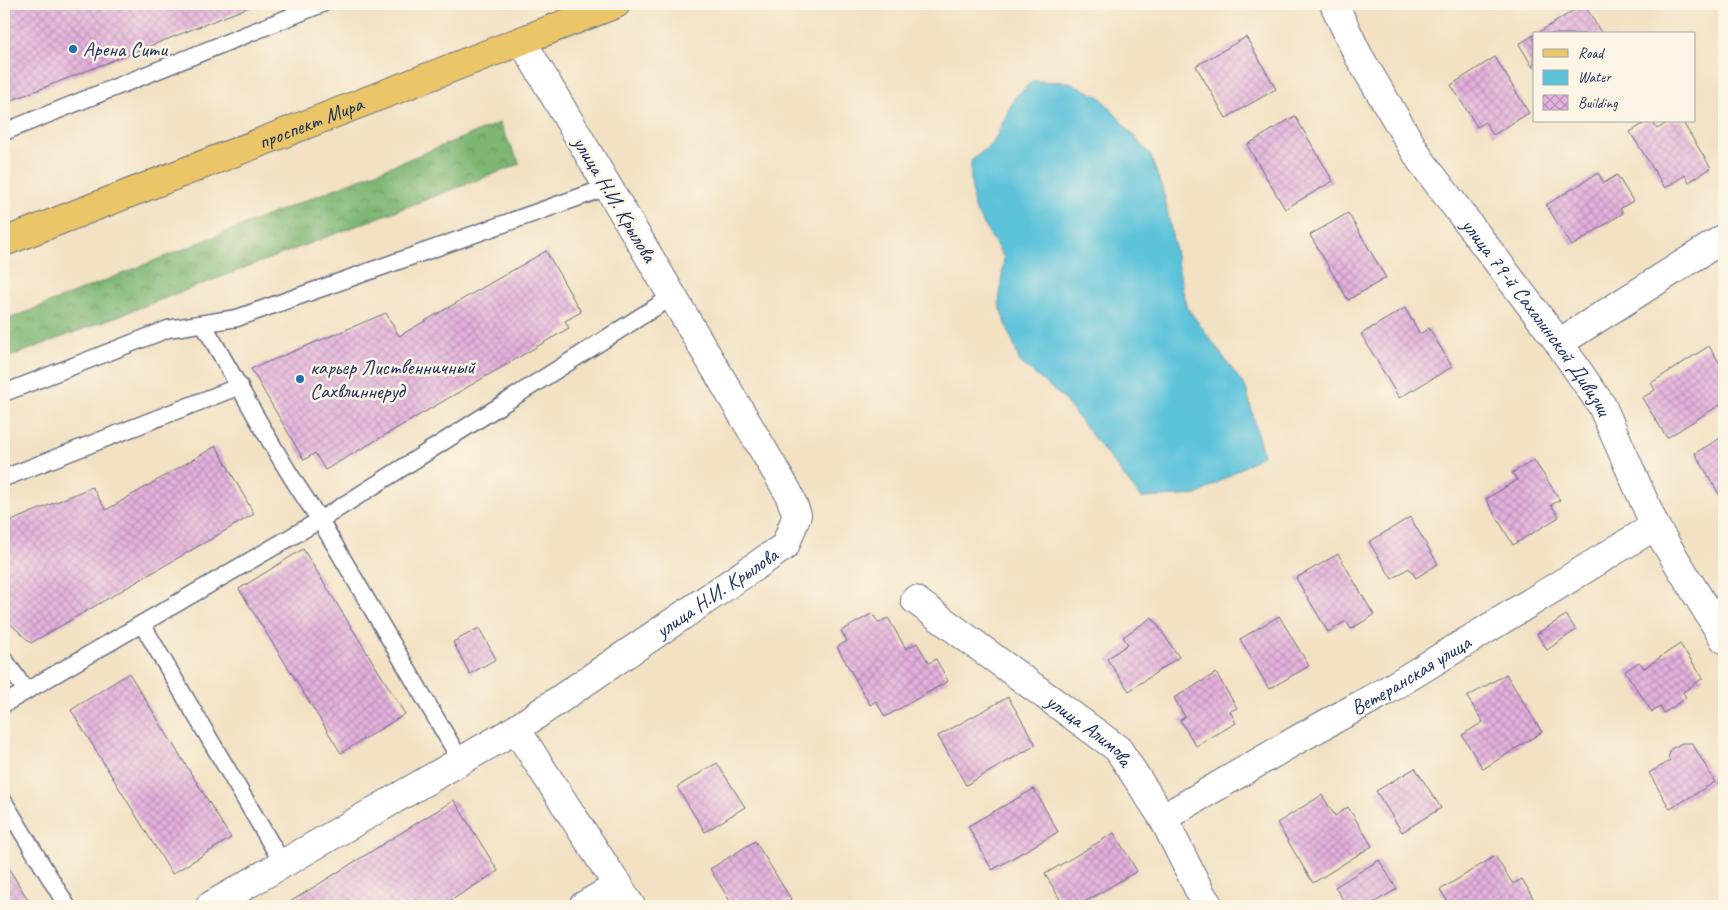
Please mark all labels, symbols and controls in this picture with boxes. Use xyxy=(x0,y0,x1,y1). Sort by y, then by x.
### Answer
legend xyxy=(1533,32,1696,122)
place label: Арена Сити xyxy=(83,36,168,62)
marker: Арена Сити xyxy=(67,43,79,55)
text: Road xyxy=(1578,44,1605,63)
text: Water xyxy=(1578,68,1612,87)
street label: проспект Мира xyxy=(254,90,369,155)
text: Building xyxy=(1578,94,1618,113)
street label: улица Н.И. Крылова xyxy=(566,130,663,268)
street label: улица 79-й Сахалинской Дивизии xyxy=(1455,211,1618,421)
place label: карьер Лиственничный Сахвлиннеруд xyxy=(310,354,476,404)
marker: карьер Лиственничный Сахвлиннеруд xyxy=(294,373,306,385)
street label: улица Н.И. Крылова xyxy=(649,541,784,644)
street label: Ветеранская улица xyxy=(1346,628,1477,721)
street label: улица Алимова xyxy=(1040,687,1140,773)

